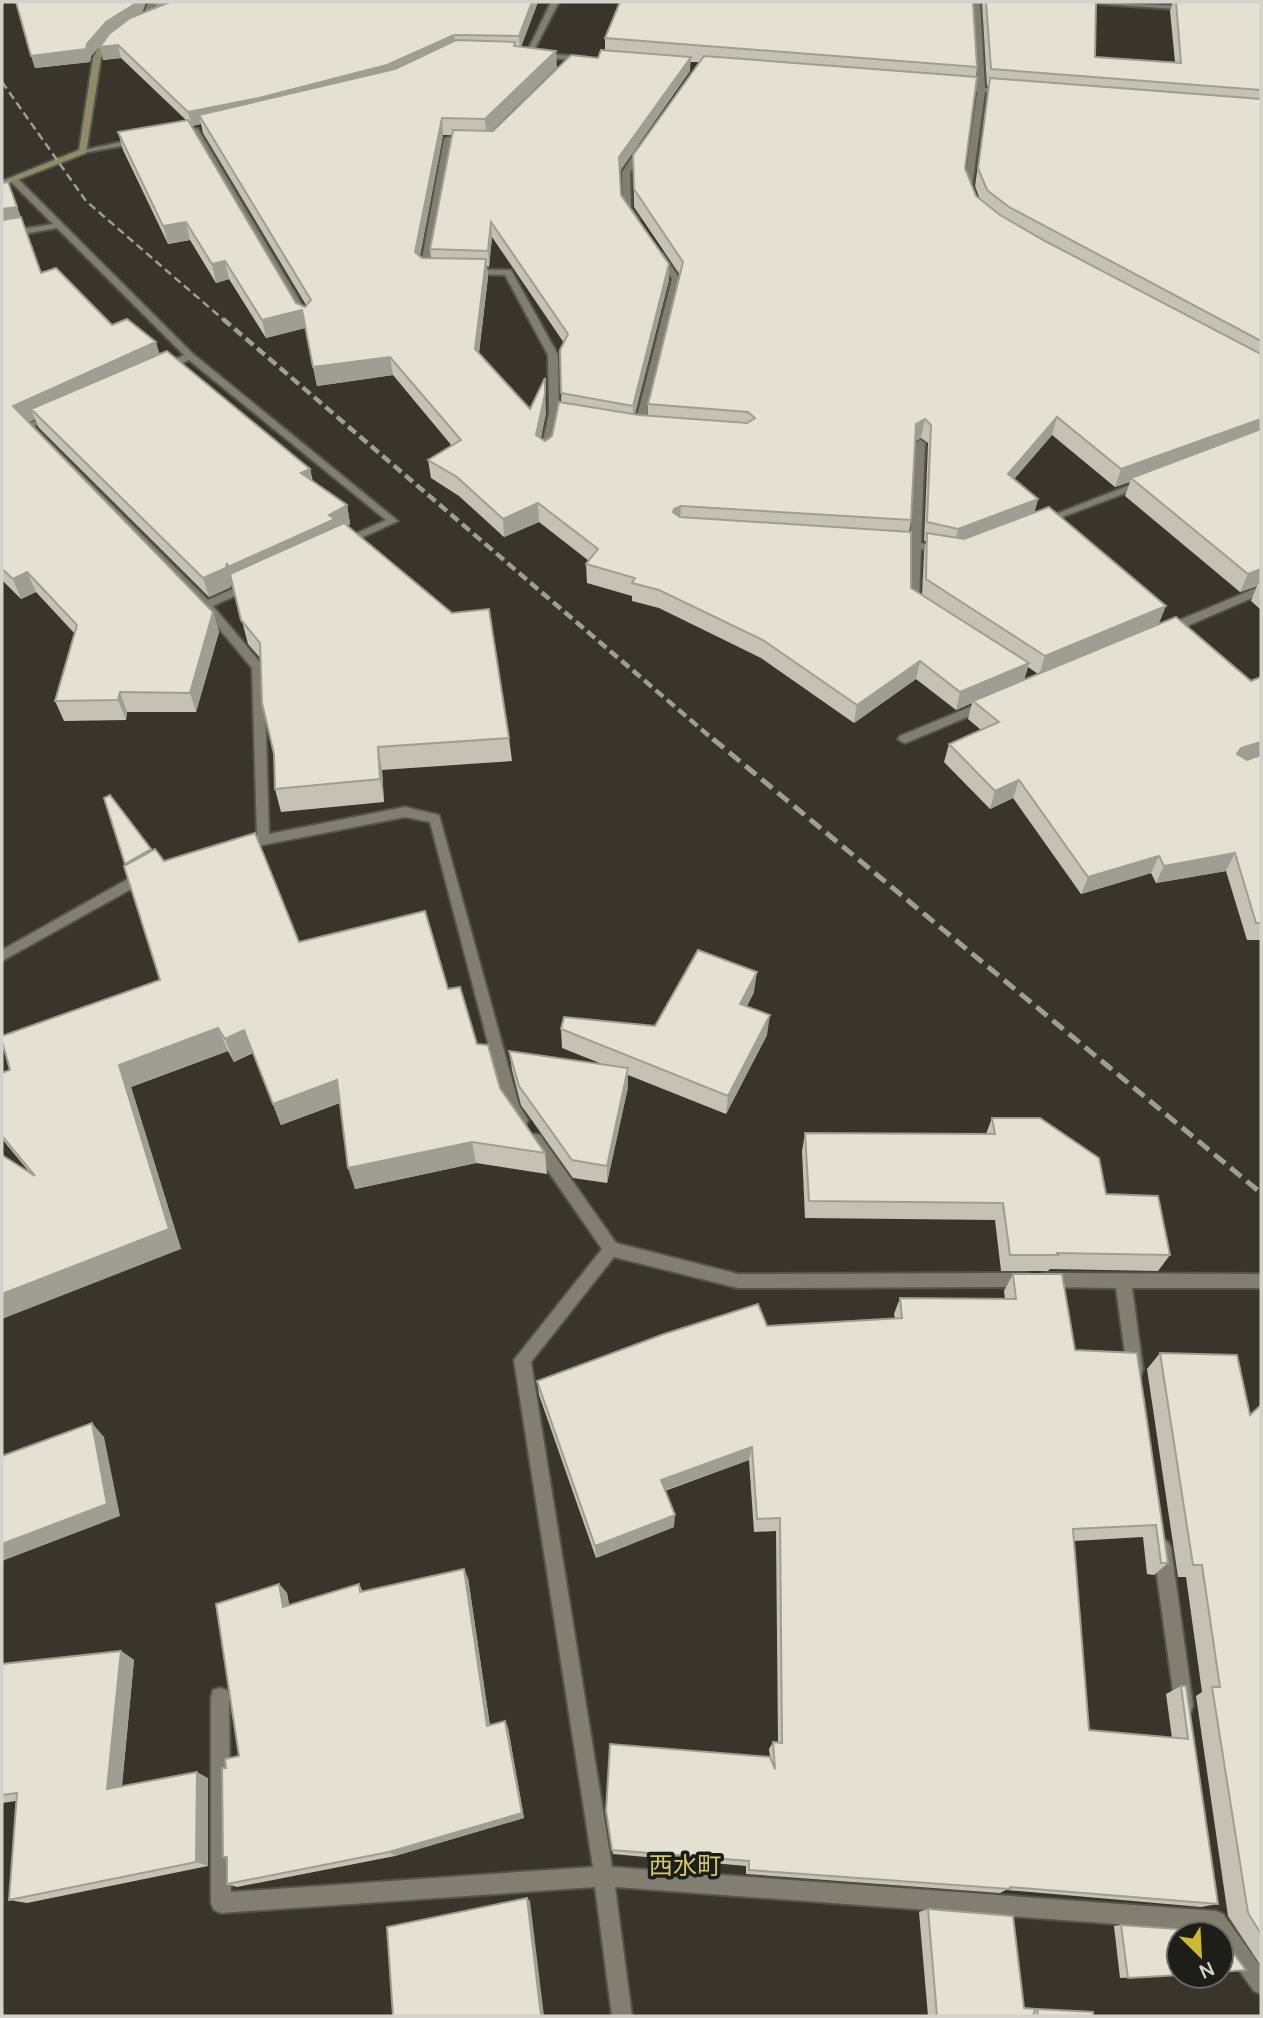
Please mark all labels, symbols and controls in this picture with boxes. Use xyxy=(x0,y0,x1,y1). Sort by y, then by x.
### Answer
district label: 西水町 xyxy=(649,1848,721,1881)
north arrow xyxy=(1165,1920,1235,1990)
text: N xyxy=(1195,1956,1218,1985)

